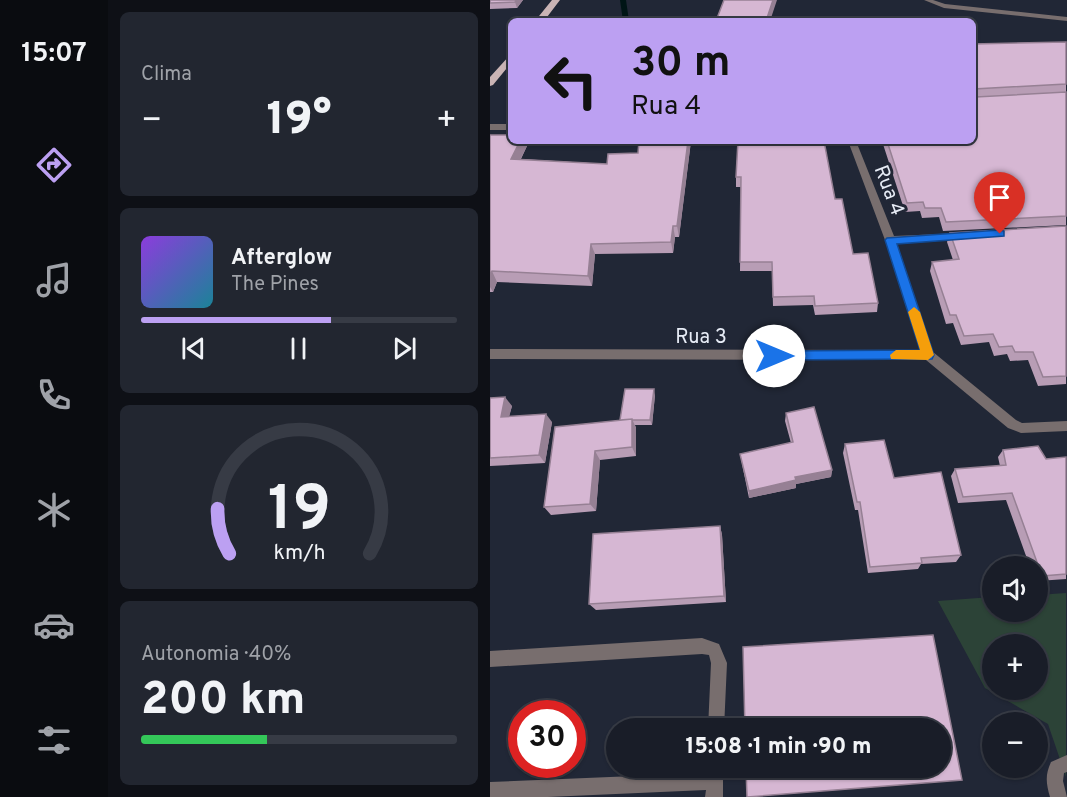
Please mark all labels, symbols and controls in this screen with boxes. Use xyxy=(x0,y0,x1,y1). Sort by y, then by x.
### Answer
text: 15:07 xyxy=(21,37,87,71)
text: 30 m xyxy=(631,38,730,91)
icon: left xyxy=(532,42,610,120)
text: Clima xyxy=(141,62,192,88)
text: Rua 4 xyxy=(631,90,701,124)
text: 19° xyxy=(266,93,332,150)
text: − xyxy=(141,101,162,143)
text: + xyxy=(436,101,457,143)
icon: directions xyxy=(33,144,75,186)
street label: Rua 4 xyxy=(867,162,910,220)
pin xyxy=(974,172,1025,234)
icon: arrive xyxy=(983,181,1016,214)
text: Afterglow xyxy=(231,245,332,272)
icon: music xyxy=(33,259,75,301)
text: The Pines xyxy=(231,272,319,298)
position arrow xyxy=(742,324,806,388)
street label: Rua 3 xyxy=(675,325,727,351)
icon: previous xyxy=(177,332,210,365)
icon: pause xyxy=(282,332,315,365)
icon: next xyxy=(388,332,421,365)
icon: phone xyxy=(33,374,75,416)
text: 19 xyxy=(267,473,331,552)
icon: climate xyxy=(33,489,75,531)
text: km/h xyxy=(273,540,325,567)
map controls xyxy=(982,556,1048,778)
button: sound xyxy=(982,556,1048,622)
icon: car xyxy=(33,604,75,646)
button: + xyxy=(982,634,1048,700)
text: Autonomia · 40% xyxy=(141,642,291,668)
text: 200 km xyxy=(141,673,305,730)
speed limit sign: 30 xyxy=(508,700,586,778)
button: − xyxy=(982,712,1048,778)
icon: filters xyxy=(33,719,75,761)
text: 15:08 · 1 min · 90 m xyxy=(685,734,872,761)

